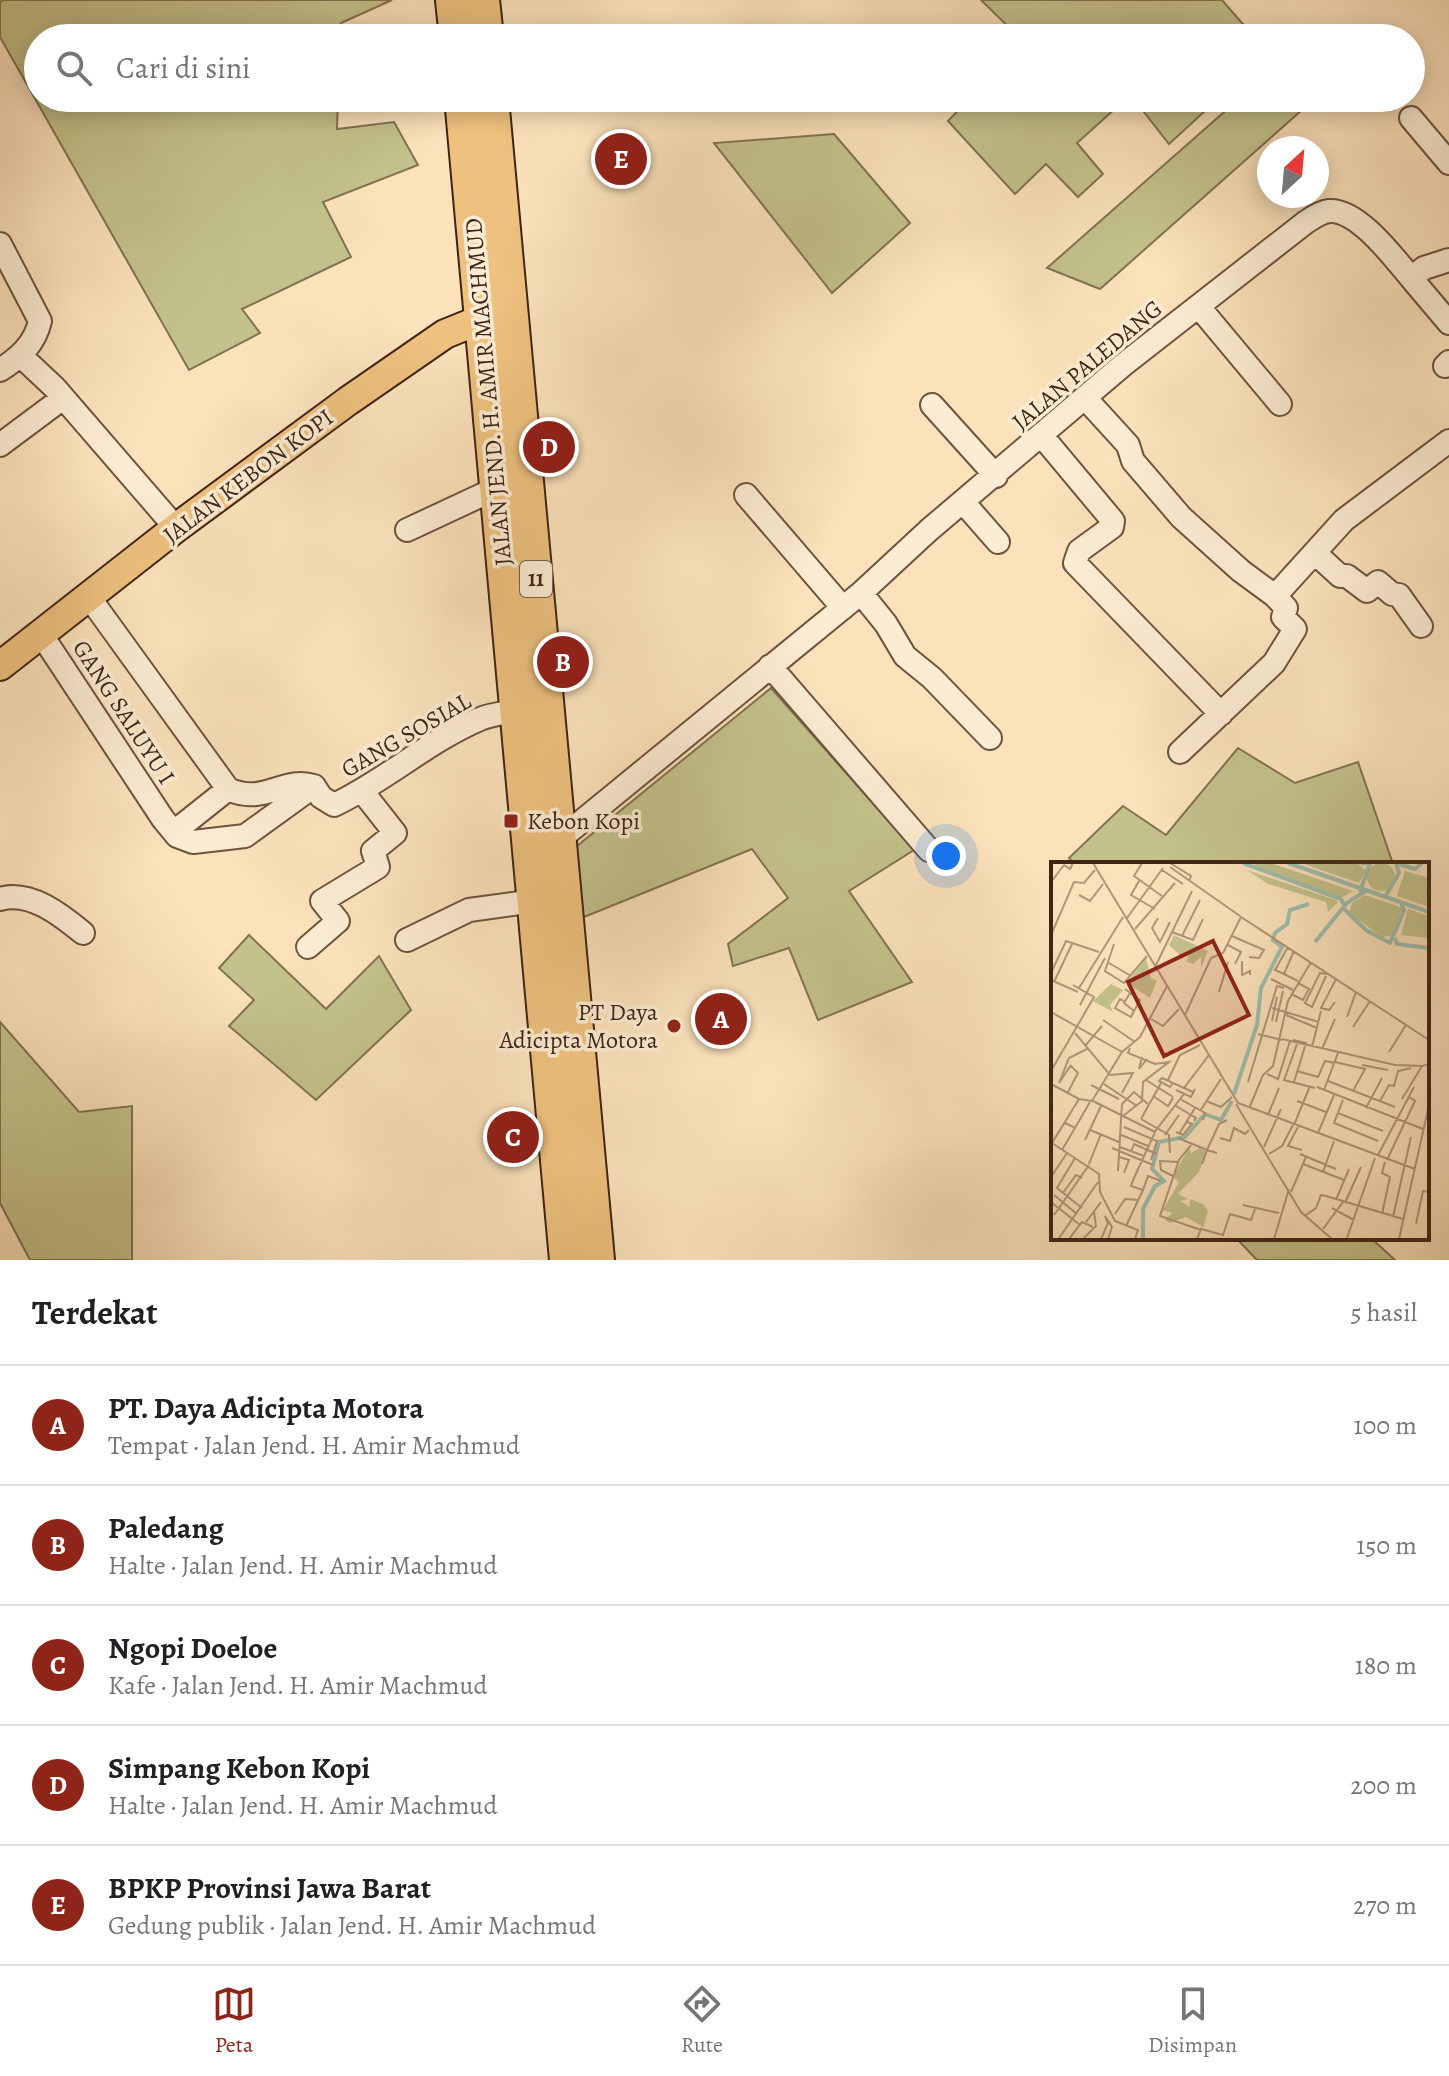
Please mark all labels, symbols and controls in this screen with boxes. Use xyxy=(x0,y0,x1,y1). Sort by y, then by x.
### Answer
search box xyxy=(24,24,1425,112)
icon: search xyxy=(52,46,96,90)
text: Cari di sini xyxy=(116,48,251,88)
pin: E xyxy=(595,129,647,189)
north arrow xyxy=(1257,136,1329,208)
street label: JALAN JEND. H. AMIR MACHMUD xyxy=(457,217,519,567)
street label: JALAN PALEDANG xyxy=(1005,293,1169,437)
street label: JALAN KEBON KOPI xyxy=(156,401,340,551)
pin: D xyxy=(523,417,575,477)
road number: 11 xyxy=(520,561,552,597)
pin: B xyxy=(537,632,589,692)
street label: GANG SALUYU I xyxy=(65,634,183,790)
street label: GANG SOSIAL xyxy=(335,685,477,785)
place label: Kebon Kopi xyxy=(527,805,640,837)
marker: Kebon Kopi xyxy=(502,812,520,830)
your location xyxy=(926,836,966,876)
inset map xyxy=(1051,862,1429,1240)
pin: A xyxy=(695,989,747,1049)
place label: PT Daya Adicipta Motora xyxy=(498,996,659,1056)
marker: PT Daya Adicipta Motora xyxy=(665,1017,683,1035)
pin: C xyxy=(487,1107,539,1167)
text: Terdekat xyxy=(32,1289,158,1336)
text: 5 hasil xyxy=(1351,1295,1417,1330)
text: PT. Daya Adicipta Motora xyxy=(108,1388,424,1428)
text: A xyxy=(50,1408,66,1443)
text: 100 m xyxy=(1354,1408,1417,1443)
text: Tempat · Jalan Jend. H. Amir Machmud xyxy=(108,1428,520,1463)
text: Paledang xyxy=(108,1508,224,1548)
text: B xyxy=(50,1528,66,1563)
text: 150 m xyxy=(1356,1528,1417,1563)
text: Halte · Jalan Jend. H. Amir Machmud xyxy=(108,1548,497,1583)
text: Ngopi Doeloe xyxy=(108,1628,277,1668)
text: C xyxy=(50,1648,66,1683)
text: 180 m xyxy=(1355,1648,1417,1683)
text: Kafe · Jalan Jend. H. Amir Machmud xyxy=(108,1668,488,1703)
text: Simpang Kebon Kopi xyxy=(108,1748,370,1788)
text: D xyxy=(49,1768,67,1803)
text: 200 m xyxy=(1350,1768,1417,1803)
text: Halte · Jalan Jend. H. Amir Machmud xyxy=(108,1788,497,1823)
text: BPKP Provinsi Jawa Barat xyxy=(108,1868,431,1908)
text: E xyxy=(50,1888,66,1923)
text: 270 m xyxy=(1353,1888,1417,1923)
text: Gedung publik · Jalan Jend. H. Amir Machmud xyxy=(108,1908,596,1943)
tab: Peta xyxy=(212,1982,256,2060)
tab: Rute xyxy=(680,1982,724,2060)
tab: Disimpan xyxy=(1148,1982,1237,2060)

